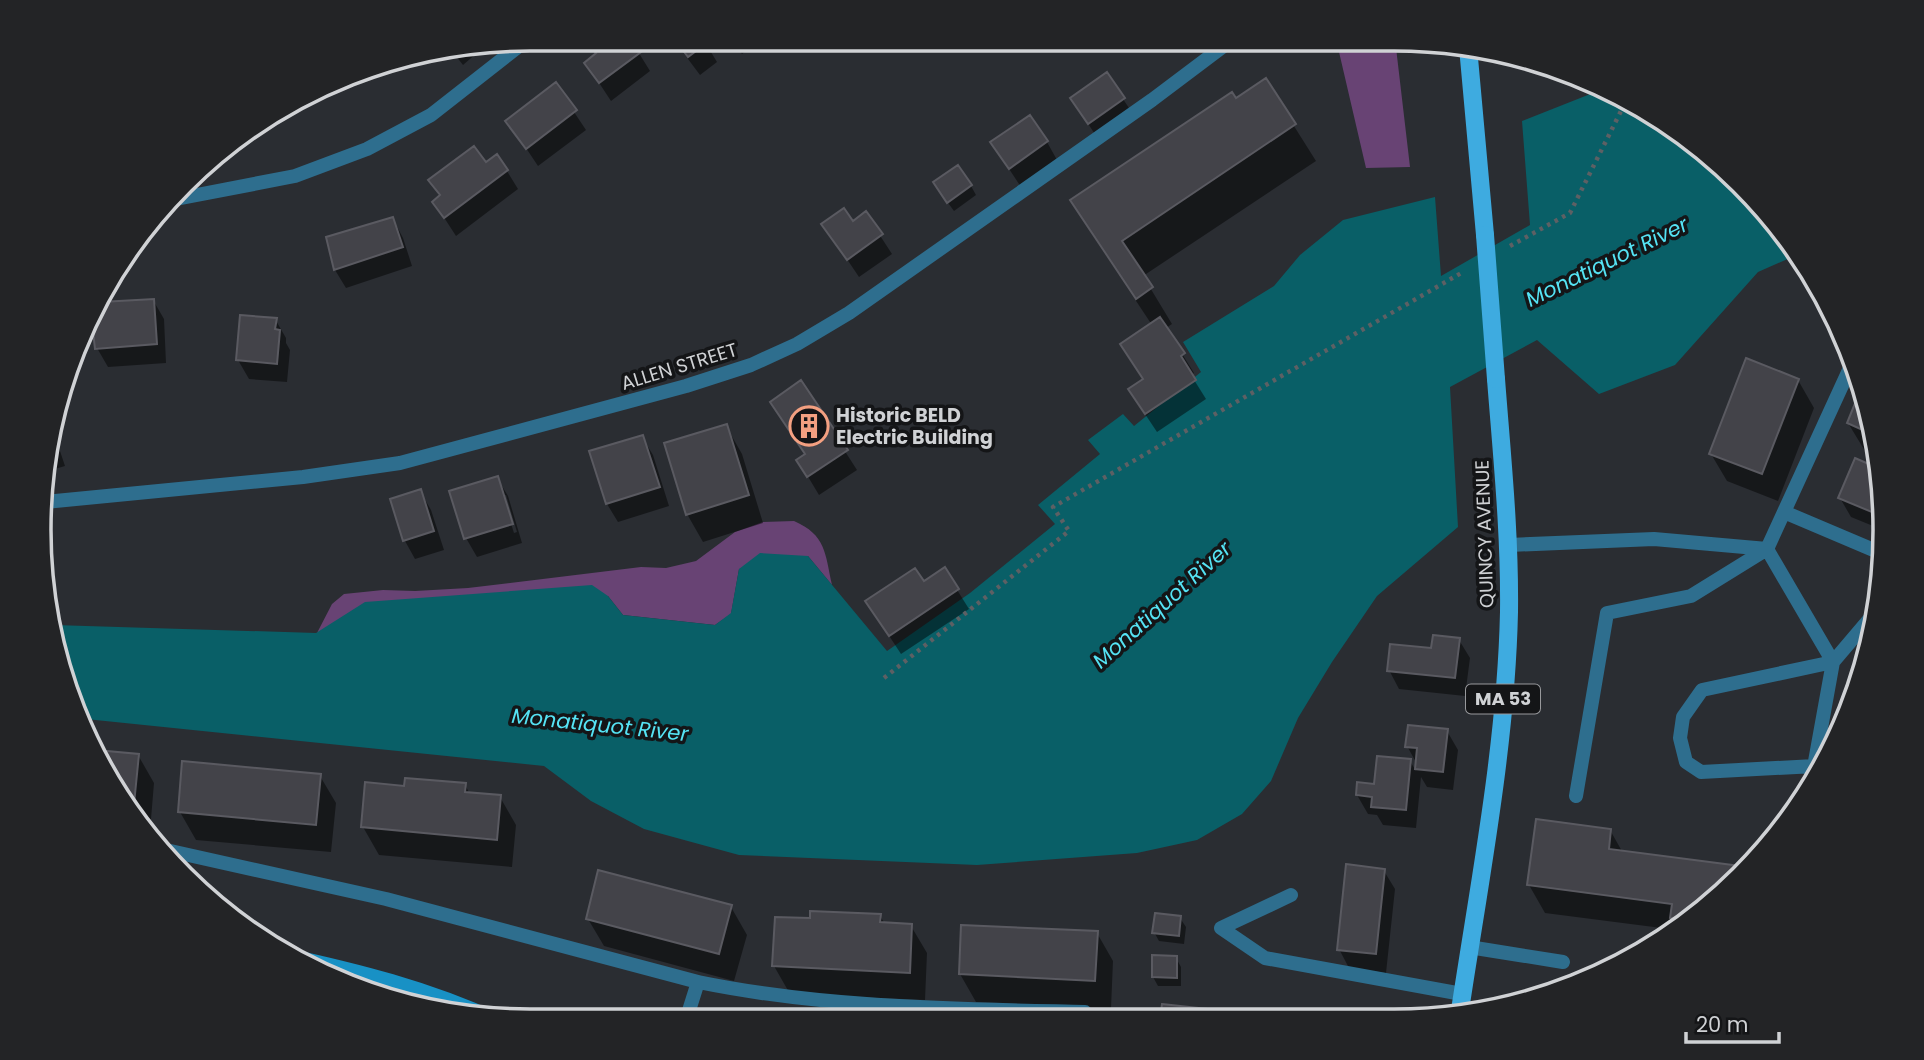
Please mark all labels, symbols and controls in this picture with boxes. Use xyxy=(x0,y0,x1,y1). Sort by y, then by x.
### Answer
water label: Monatiquot River xyxy=(1521,209,1694,313)
street label: ALLEN STREET xyxy=(618,336,741,397)
place label: Historic BELD Electric Building xyxy=(836,402,993,451)
building icon: Historic BELD Electric Building xyxy=(788,405,830,447)
street label: QUINCY AVENUE xyxy=(1468,460,1501,608)
water label: Monatiquot River xyxy=(1086,534,1238,675)
road number: MA 53 xyxy=(1466,684,1540,714)
water label: Monatiquot River xyxy=(510,701,691,748)
scale bar xyxy=(1686,1000,1779,1044)
text: 20 m xyxy=(1696,1010,1749,1039)

